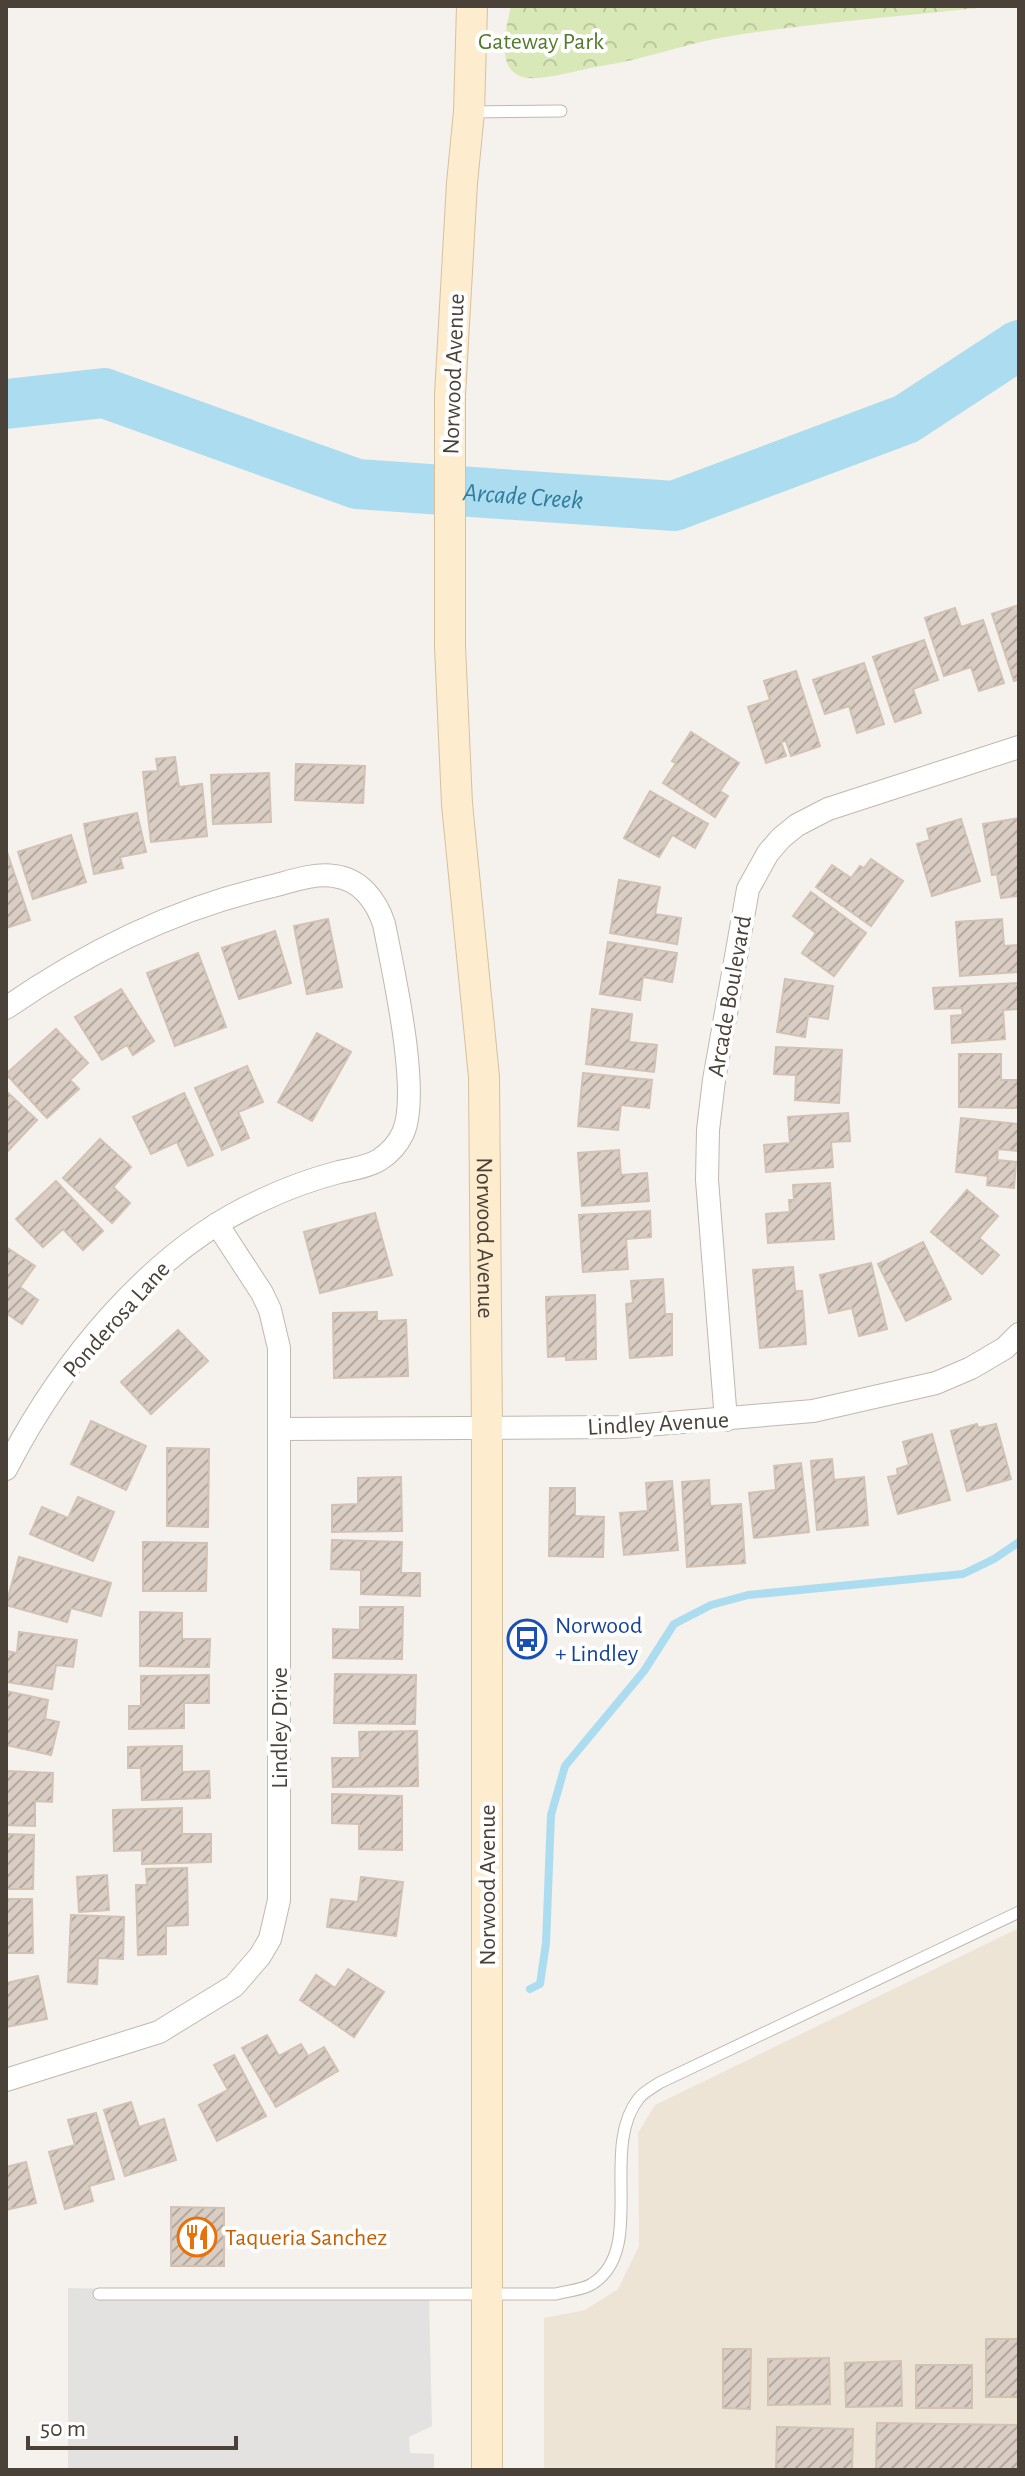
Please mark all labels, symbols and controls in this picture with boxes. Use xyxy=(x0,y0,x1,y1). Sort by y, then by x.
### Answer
park label: Gateway Park xyxy=(478,30,604,54)
street label: Norwood Avenue xyxy=(439,293,469,455)
water label: Arcade Creek xyxy=(461,479,584,514)
street label: Arcade Boulevard xyxy=(704,914,756,1079)
street label: Norwood Avenue xyxy=(472,1157,497,1319)
street label: Ponderosa Lane xyxy=(59,1257,175,1382)
street label: Lindley Avenue xyxy=(587,1408,729,1440)
place label: Norwood + Lindley xyxy=(555,1614,642,1666)
bus stop icon: Norwood + Lindley xyxy=(506,1618,548,1660)
street label: Lindley Drive xyxy=(268,1667,292,1789)
street label: Norwood Avenue xyxy=(476,1804,500,1966)
restaurant icon: Taqueria Sanchez xyxy=(176,2216,218,2258)
place label: Taqueria Sanchez xyxy=(225,2226,387,2250)
scale bar xyxy=(28,2400,236,2450)
text: 50 m xyxy=(40,2417,86,2441)

